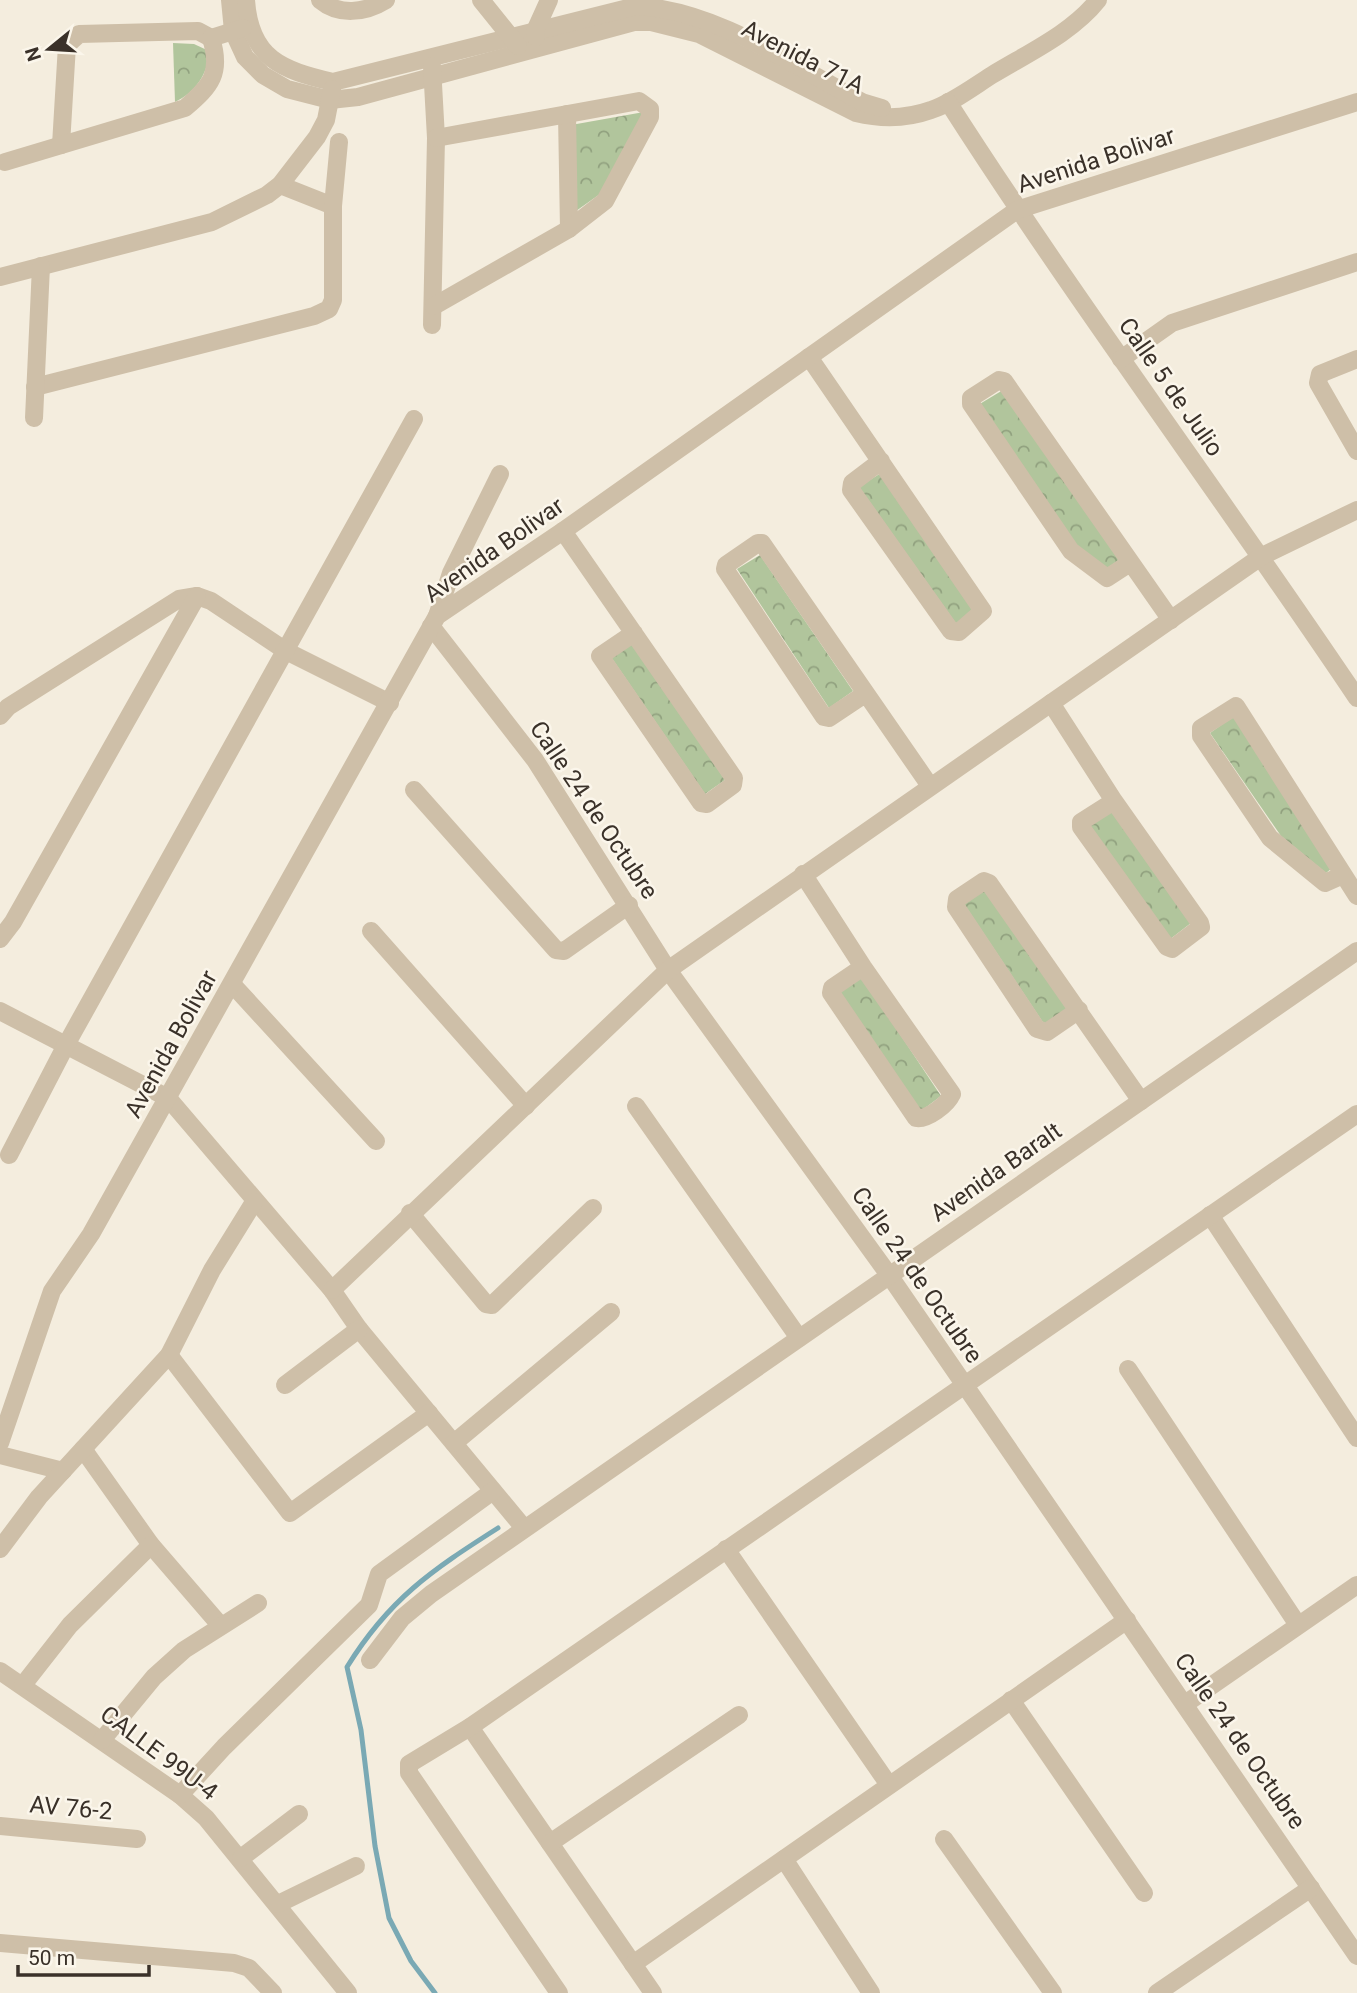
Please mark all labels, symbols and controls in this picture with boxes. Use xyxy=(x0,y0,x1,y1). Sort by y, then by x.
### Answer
north arrow xyxy=(14,14,84,84)
street label: Avenida 71A xyxy=(737,14,869,100)
text: N xyxy=(20,44,46,64)
street label: Avenida Bolivar xyxy=(1014,121,1178,199)
street label: Calle 5 de Julio xyxy=(1113,312,1229,462)
street label: Avenida Bolivar xyxy=(419,492,569,608)
street label: Calle 24 de Octubre xyxy=(524,716,664,904)
street label: Avenida Bolivar xyxy=(119,966,223,1122)
street label: Avenida Baralt xyxy=(925,1116,1067,1227)
street label: Calle 24 de Octubre xyxy=(846,1182,988,1368)
street label: Calle 24 de Octubre xyxy=(1169,1648,1311,1834)
street label: CALLE 99U-4 xyxy=(95,1700,223,1806)
street label: AV 76-2 xyxy=(28,1790,114,1826)
scale bar xyxy=(18,1934,149,1978)
text: 50 m xyxy=(28,1946,75,1970)

